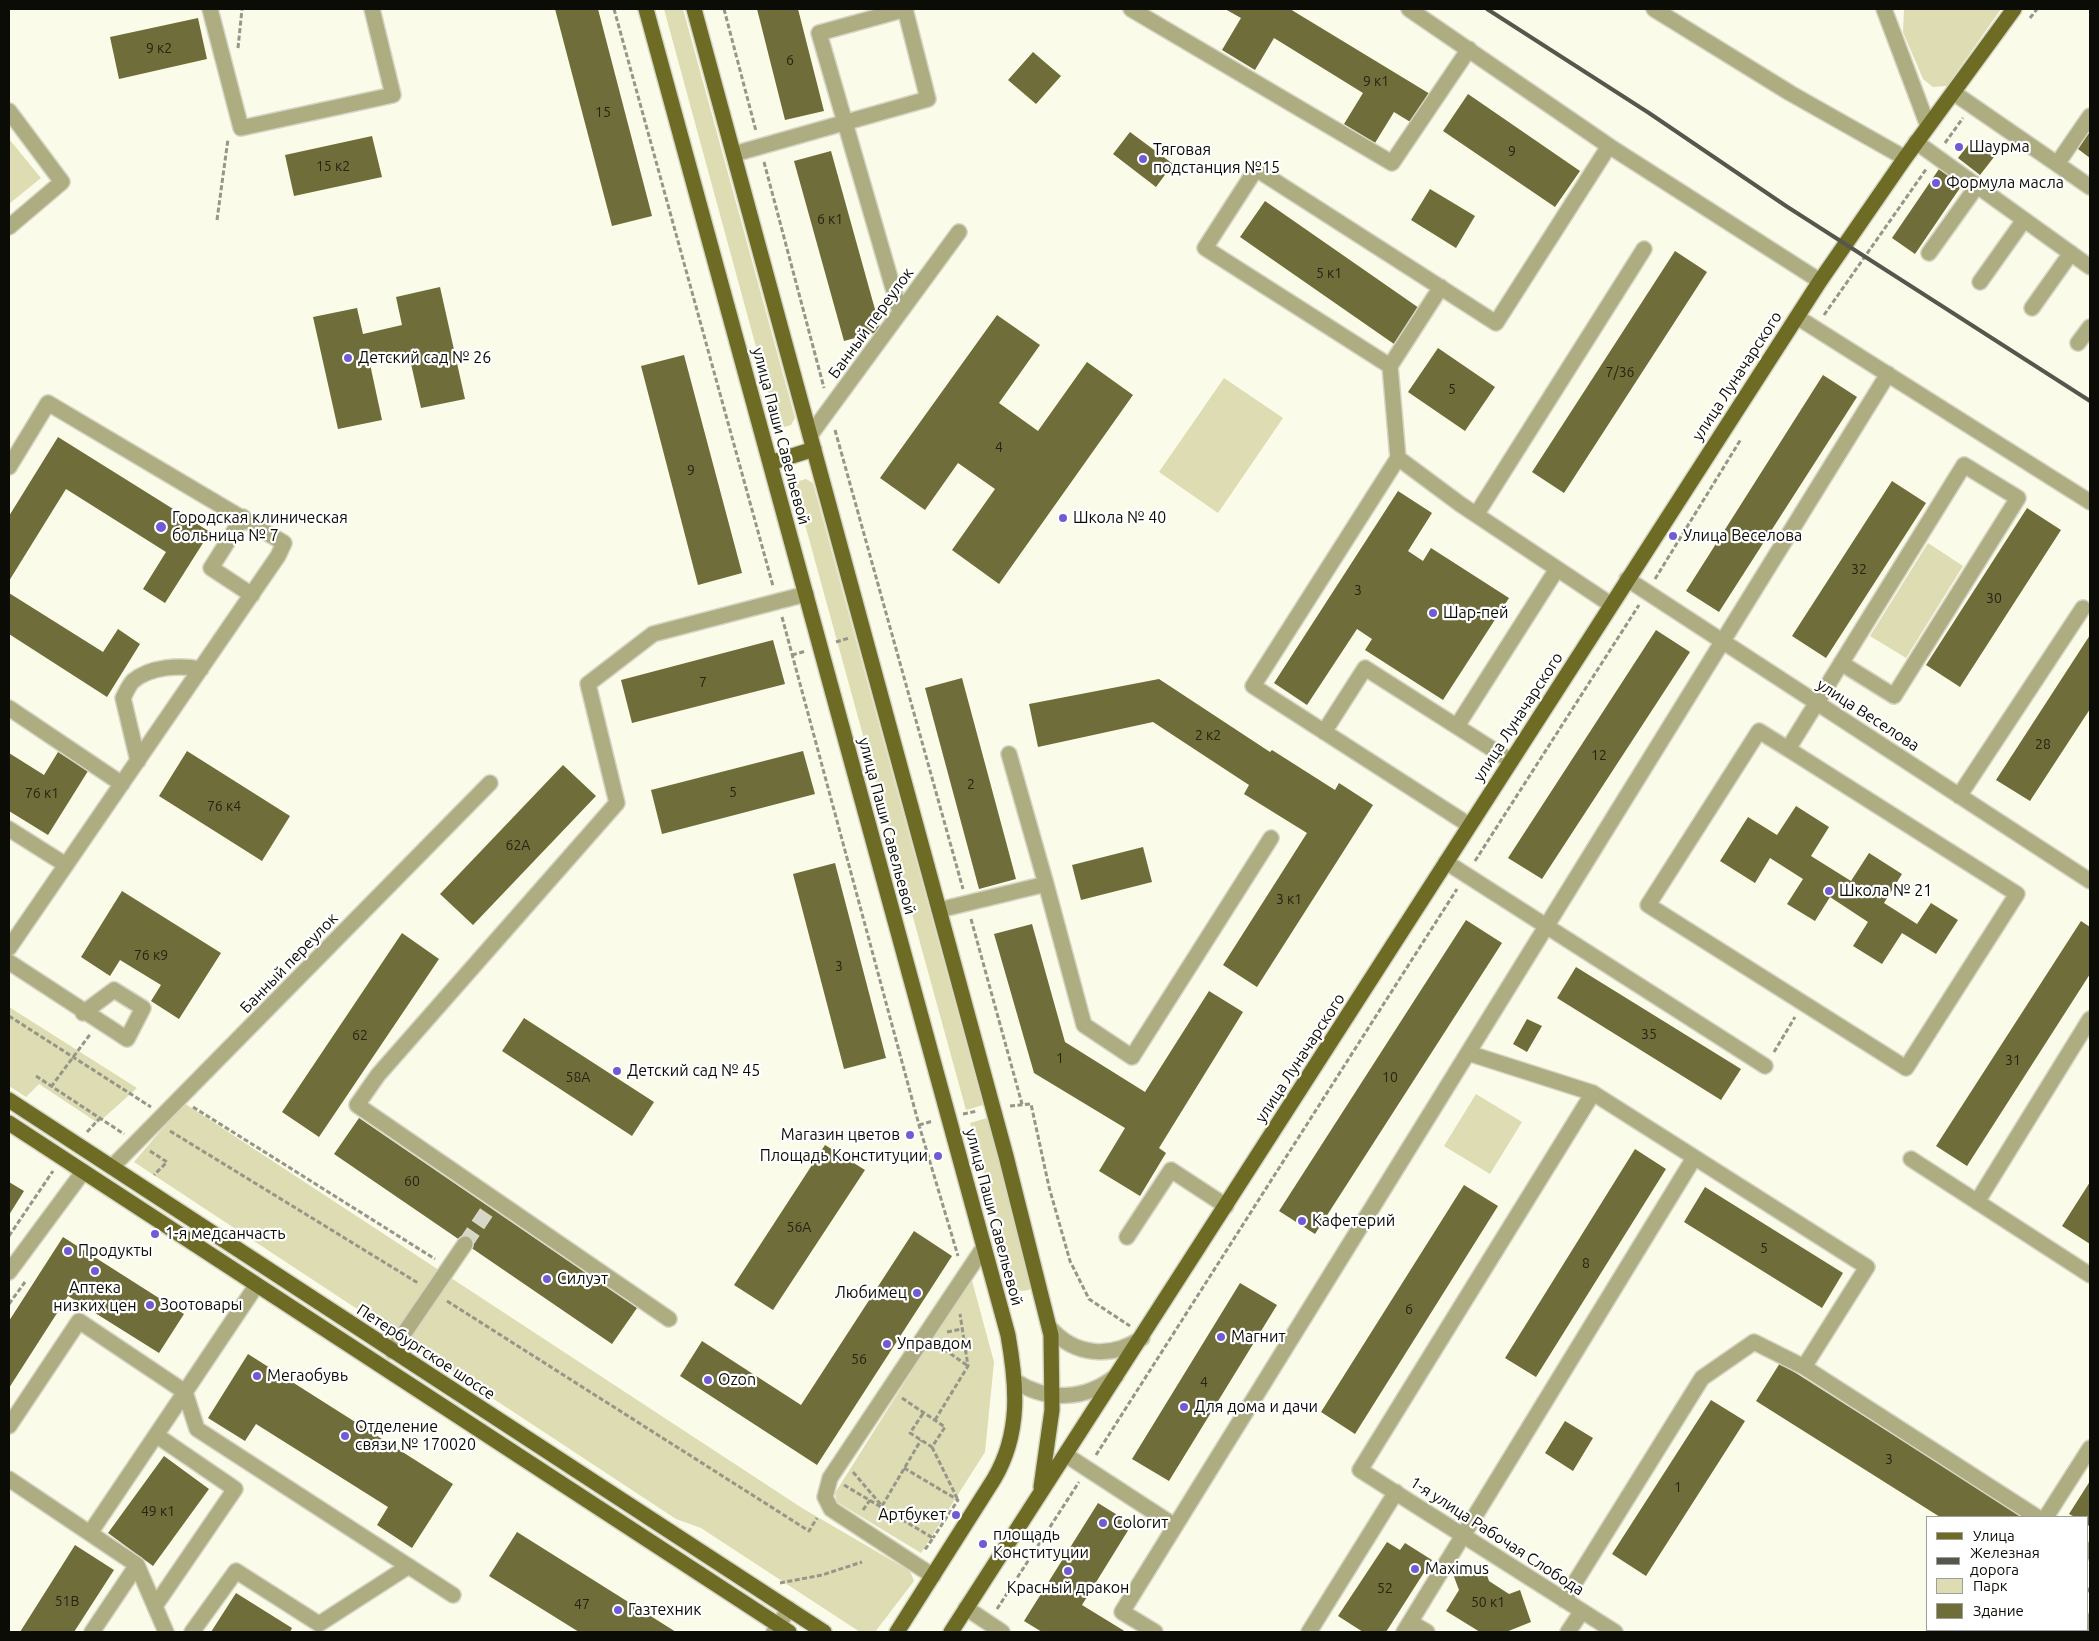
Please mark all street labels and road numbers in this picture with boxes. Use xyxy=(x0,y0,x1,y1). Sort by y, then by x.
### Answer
street label: Банный переулок xyxy=(824,264,918,382)
street label: улица Луначарского xyxy=(1688,308,1786,444)
street label: улица Паши Савельевой xyxy=(748,345,814,527)
street label: улица Луначарского xyxy=(1469,649,1567,785)
street label: улица Веселова xyxy=(1813,675,1923,755)
street label: улица Паши Савельевой xyxy=(854,735,920,917)
street label: Банный переулок xyxy=(236,909,342,1017)
street label: улица Луначарского xyxy=(1251,990,1349,1126)
street label: улица Паши Савельевой xyxy=(961,1126,1027,1308)
street label: Петербургское шоссе xyxy=(353,1300,499,1404)
street label: 1-я улица Рабочая Слобода xyxy=(1406,1472,1588,1600)

